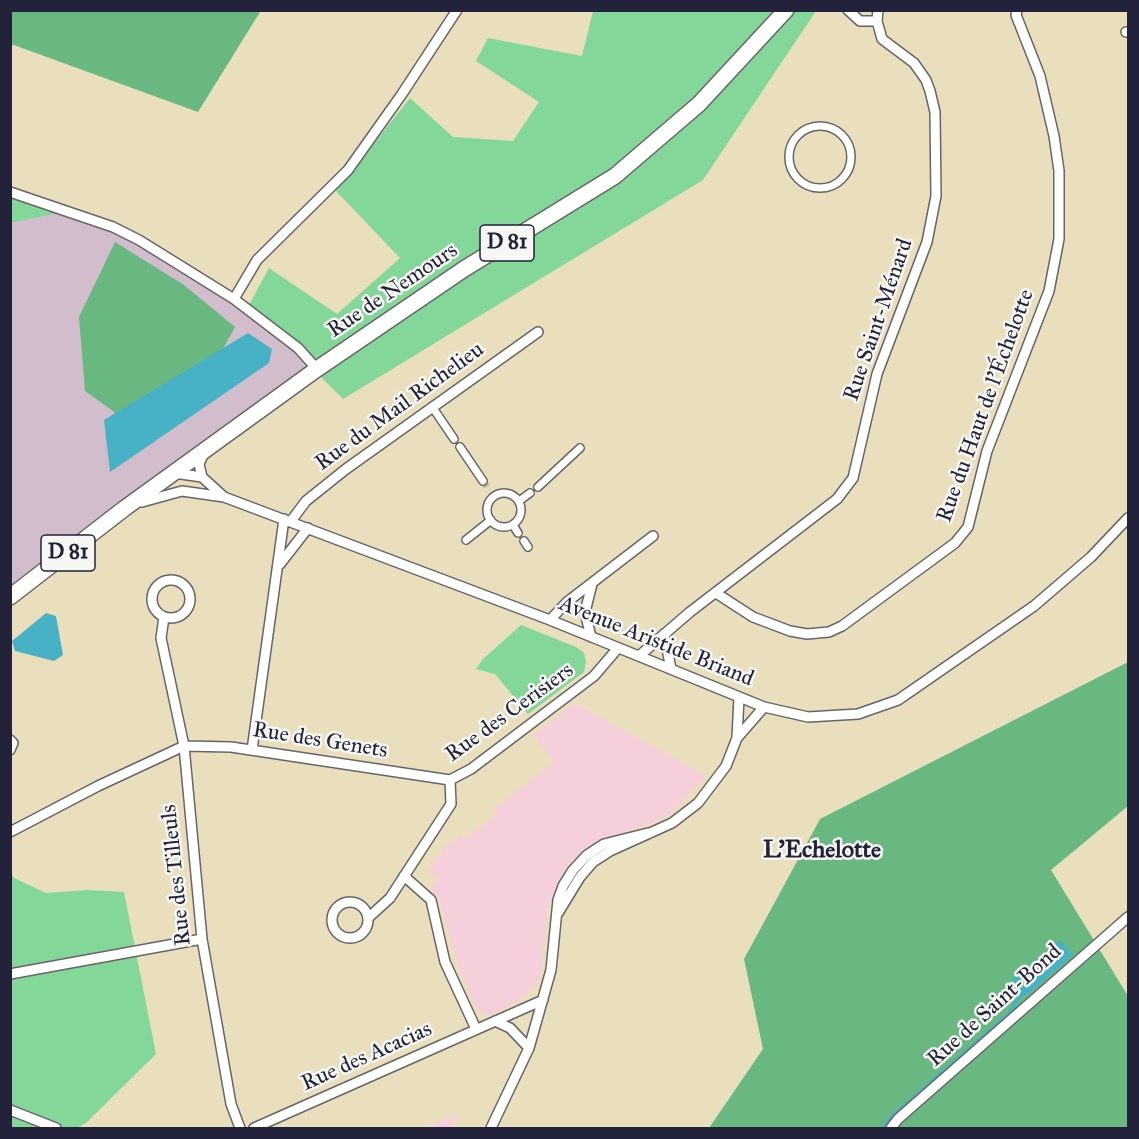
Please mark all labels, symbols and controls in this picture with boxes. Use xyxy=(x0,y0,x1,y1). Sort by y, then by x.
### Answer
road number: D 81 xyxy=(480,225,534,261)
street label: Rue Saint-Ménard xyxy=(839,236,919,404)
street label: Rue de Nemours xyxy=(323,238,463,344)
street label: Rue du Haut de l'Échelotte xyxy=(932,286,1040,526)
street label: Rue du Mail Richelieu xyxy=(311,337,489,477)
road number: D 81 xyxy=(41,535,95,571)
street label: Avenue Aristide Briand xyxy=(555,591,757,693)
street label: Rue des Cerisiers xyxy=(441,658,579,768)
street label: Rue des Genets xyxy=(251,717,389,765)
street label: Rue des Tilleuls xyxy=(156,803,198,947)
district label: L'Echelotte xyxy=(763,837,881,865)
street label: Rue de Saint-Bond xyxy=(923,939,1067,1073)
street label: Rue des Acacias xyxy=(298,1017,436,1097)

